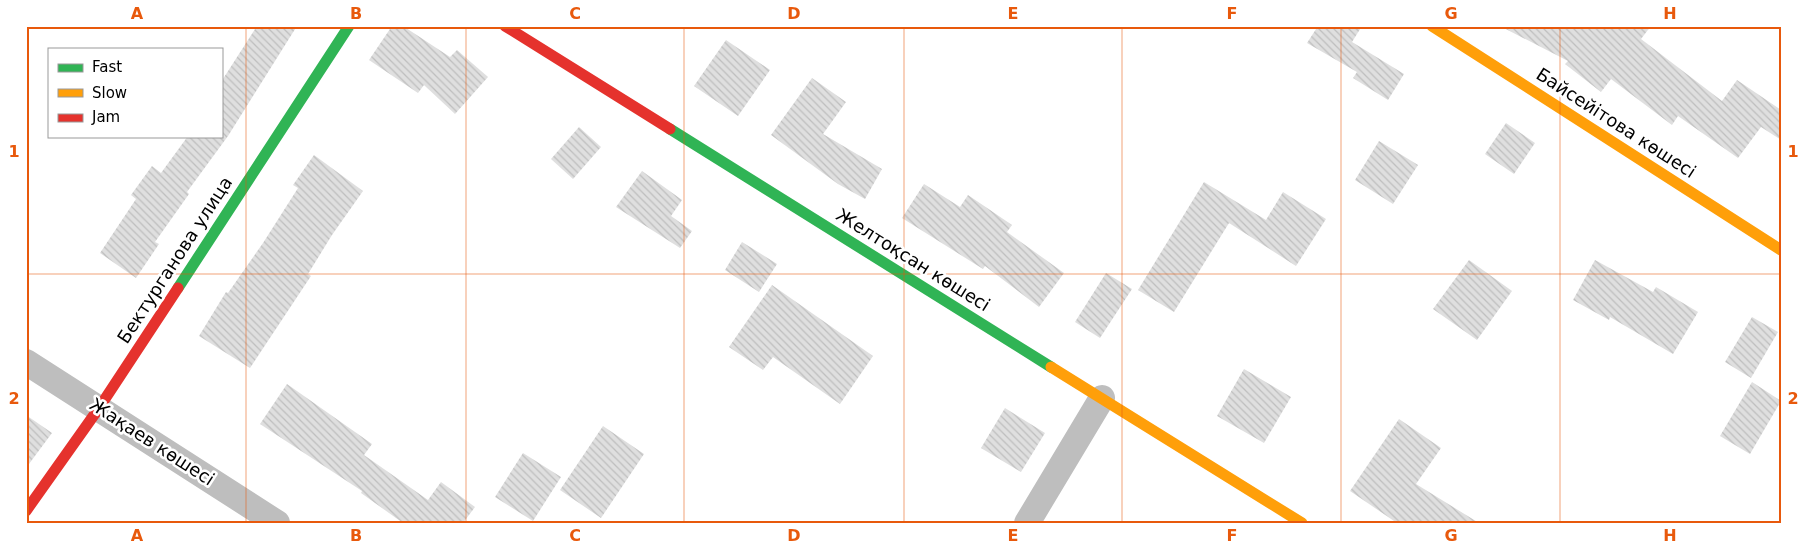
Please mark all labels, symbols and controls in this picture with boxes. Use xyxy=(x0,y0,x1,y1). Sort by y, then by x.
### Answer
text: A xyxy=(131,4,144,23)
text: B xyxy=(350,4,362,23)
text: C xyxy=(569,4,581,23)
text: D xyxy=(787,4,801,23)
text: E xyxy=(1008,4,1018,23)
text: F xyxy=(1227,4,1237,23)
text: G xyxy=(1444,4,1458,23)
text: H xyxy=(1663,4,1677,23)
legend xyxy=(48,48,222,138)
text: Fast xyxy=(92,58,122,76)
street label: Байсейітова көшесі xyxy=(1533,63,1700,182)
text: Slow xyxy=(92,84,127,102)
text: Jam xyxy=(91,108,120,126)
text: 1 xyxy=(8,142,20,161)
text: 1 xyxy=(1787,142,1799,161)
street label: Бектурганова улица xyxy=(113,172,236,347)
street label: Желтоқсан көшесі xyxy=(833,204,994,315)
text: 2 xyxy=(8,389,20,408)
text: 2 xyxy=(1787,389,1799,408)
street label: Жақаев көшесі xyxy=(86,394,218,490)
text: A xyxy=(131,526,144,545)
text: B xyxy=(350,526,362,545)
text: C xyxy=(569,526,581,545)
text: D xyxy=(787,526,801,545)
text: E xyxy=(1008,526,1018,545)
text: F xyxy=(1227,526,1237,545)
text: G xyxy=(1444,526,1458,545)
text: H xyxy=(1663,526,1677,545)

